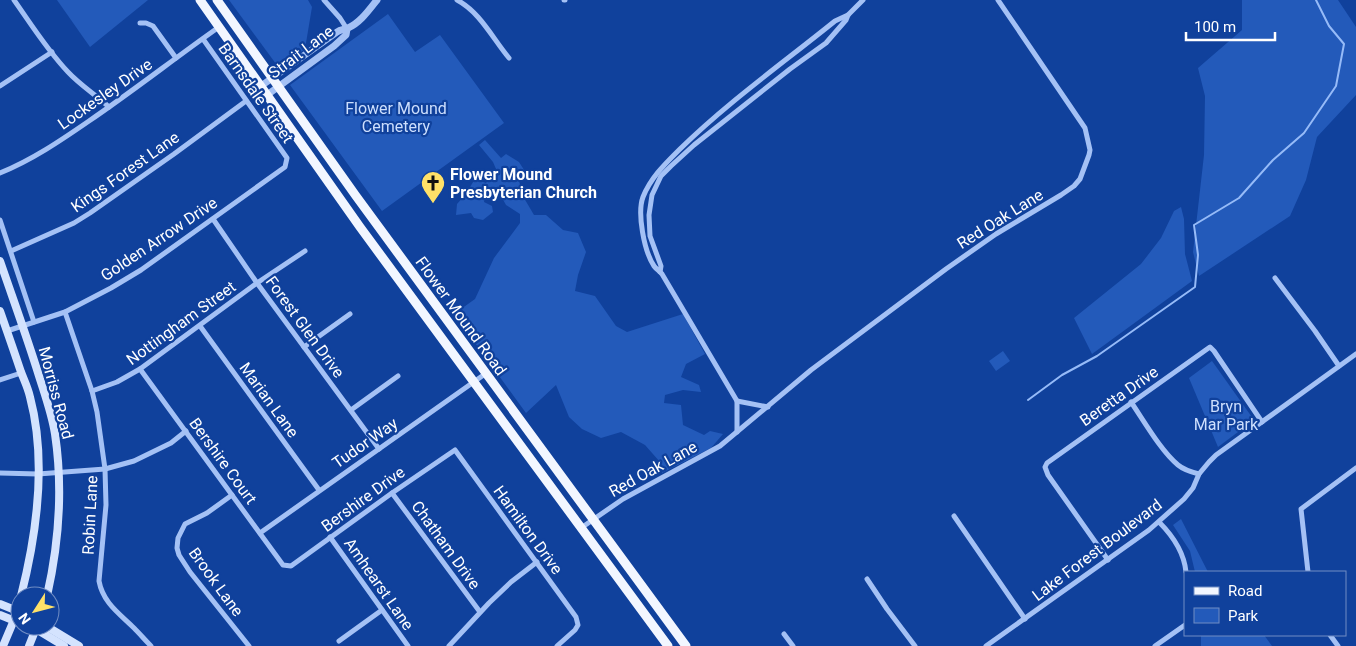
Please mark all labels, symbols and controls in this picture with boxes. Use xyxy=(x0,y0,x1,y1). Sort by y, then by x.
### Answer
scale bar xyxy=(1186,10,1275,42)
text: 100 m xyxy=(1194,18,1236,36)
street label: Strait Lane xyxy=(265,21,337,83)
street label: Barnsdale Street xyxy=(215,39,297,147)
street label: Lockesley Drive xyxy=(54,55,156,133)
park label: Flower Mound Cemetery xyxy=(345,99,447,136)
street label: Kings Forest Lane xyxy=(67,128,183,216)
place label: Flower Mound Presbyterian Church xyxy=(450,165,597,202)
church icon: Flower Mound Presbyterian Church xyxy=(420,170,446,204)
street label: Red Oak Lane xyxy=(954,185,1046,253)
street label: Golden Arrow Drive xyxy=(97,193,221,285)
street label: Flower Mound Road xyxy=(412,253,510,379)
street label: Forest Glen Drive xyxy=(262,272,348,382)
street label: Nottingham Street xyxy=(123,277,239,369)
street label: Morriss Road xyxy=(35,345,77,441)
street label: Marian Lane xyxy=(235,359,303,441)
street label: Beretta Drive xyxy=(1076,362,1162,430)
park label: Bryn Mar Park xyxy=(1194,397,1259,434)
street label: Tudor Way xyxy=(329,413,402,472)
street label: Bershire Court xyxy=(185,414,261,508)
street label: Red Oak Lane xyxy=(606,437,700,501)
street label: Bershire Drive xyxy=(318,462,408,536)
street label: Robin Lane xyxy=(78,475,102,555)
street label: Hamilton Drive xyxy=(489,482,567,578)
street label: Lake Forest Boulevard xyxy=(1028,495,1166,605)
street label: Chatham Drive xyxy=(408,497,484,593)
street label: Amhearst Lane xyxy=(340,534,418,634)
street label: Brook Lane xyxy=(185,544,247,620)
legend xyxy=(1184,571,1346,636)
text: Road xyxy=(1228,582,1262,600)
north arrow xyxy=(10,586,60,636)
text: Park xyxy=(1228,607,1259,625)
text: N xyxy=(15,610,34,627)

